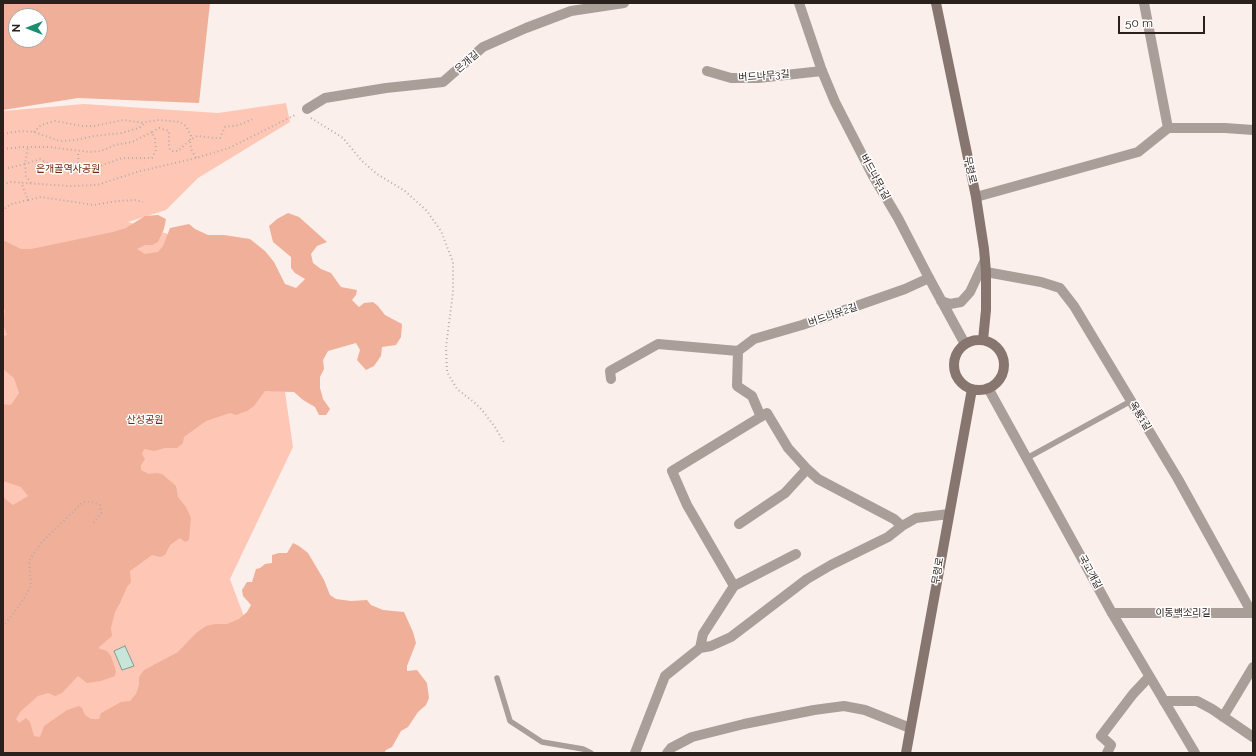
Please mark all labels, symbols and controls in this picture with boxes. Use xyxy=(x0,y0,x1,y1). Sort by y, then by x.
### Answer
north arrow xyxy=(8,8,48,48)
scale bar xyxy=(1120,8,1207,34)
text: 50 m xyxy=(1125,16,1153,30)
text: N xyxy=(10,24,23,32)
street label: 은개길 xyxy=(453,48,481,76)
street label: 버드나무3길 xyxy=(738,68,790,84)
street label: 버드나무1길 xyxy=(858,152,892,202)
street label: 무령로 xyxy=(961,155,979,185)
park label: 은개골역사공원 xyxy=(36,163,100,175)
street label: 버드나무2길 xyxy=(807,301,859,329)
street label: 옥룡1길 xyxy=(1127,399,1153,433)
park label: 산성공원 xyxy=(127,414,163,426)
street label: 국고개길 xyxy=(1076,553,1104,591)
street label: 무령로 xyxy=(930,556,946,586)
street label: 이동백소리길 xyxy=(1155,607,1211,619)

